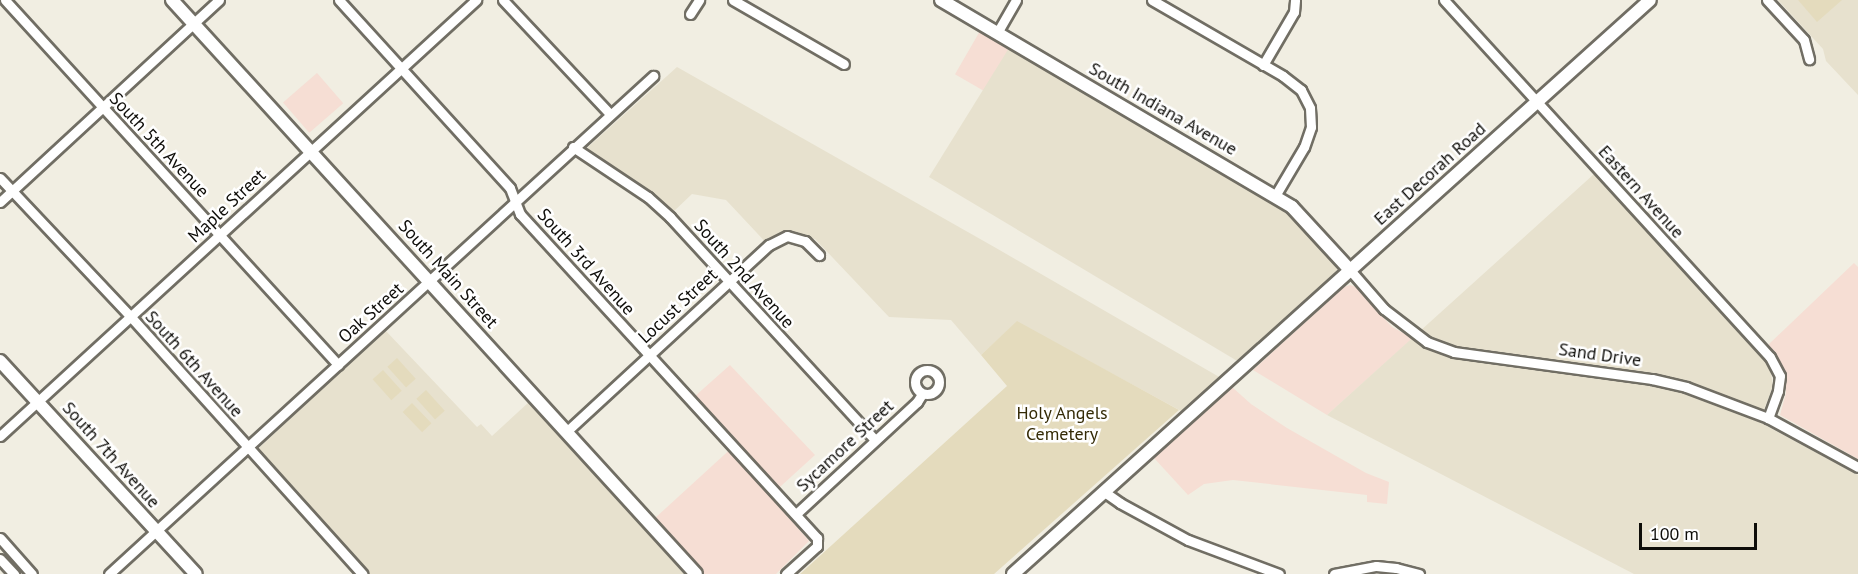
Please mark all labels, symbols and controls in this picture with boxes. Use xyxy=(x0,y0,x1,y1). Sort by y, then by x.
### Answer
street label: South Indiana Avenue xyxy=(1085,58,1241,160)
street label: South 5th Avenue xyxy=(105,88,213,202)
street label: East Decorah Road xyxy=(1370,118,1490,230)
street label: Eastern Avenue xyxy=(1593,141,1689,243)
street label: Maple Street xyxy=(184,165,270,247)
street label: South 3rd Avenue xyxy=(532,204,640,320)
street label: South Main Street xyxy=(394,215,502,333)
street label: South 2nd Avenue xyxy=(689,215,799,333)
street label: Locust Street xyxy=(634,264,722,348)
street label: Oak Street xyxy=(334,278,408,348)
street label: South 6th Avenue xyxy=(140,306,248,422)
street label: Sand Drive xyxy=(1557,339,1643,371)
street label: Sycamore Street xyxy=(792,395,898,497)
street label: South 7th Avenue xyxy=(57,397,165,513)
park label: Holy Angels Cemetery xyxy=(1016,403,1108,446)
scale bar xyxy=(1642,511,1760,549)
text: 100 m xyxy=(1650,522,1699,545)

